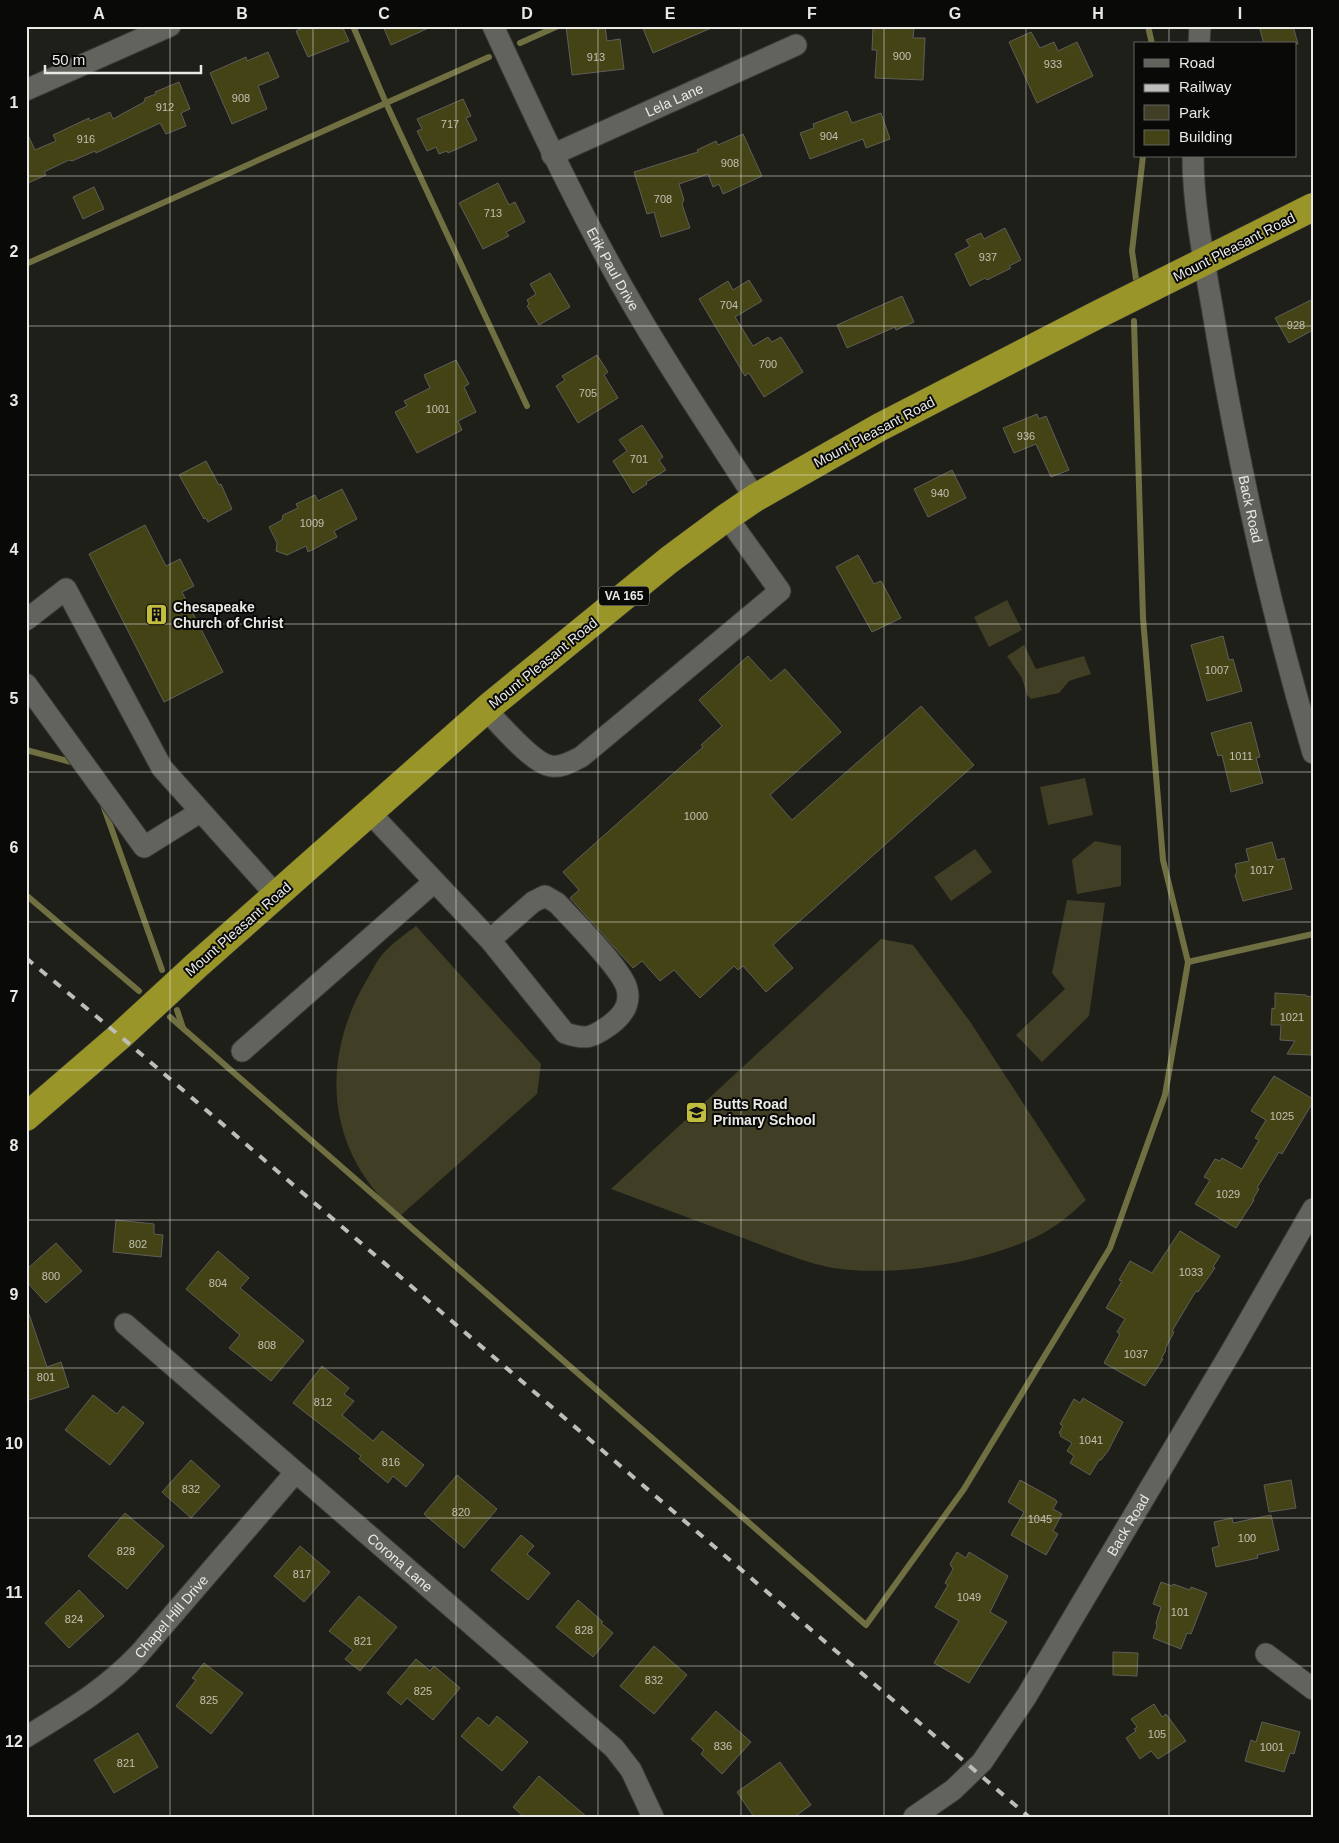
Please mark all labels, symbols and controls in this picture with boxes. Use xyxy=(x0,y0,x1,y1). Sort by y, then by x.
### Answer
text: A xyxy=(93,5,105,22)
text: B xyxy=(236,5,248,22)
text: C xyxy=(378,5,390,22)
text: D xyxy=(521,5,533,22)
text: E xyxy=(665,5,676,22)
text: F xyxy=(807,5,817,22)
text: G xyxy=(949,5,961,22)
text: H xyxy=(1092,5,1104,22)
text: I xyxy=(1238,5,1242,22)
scale bar xyxy=(45,42,201,74)
legend xyxy=(1134,42,1296,158)
house number: 900 xyxy=(893,50,911,62)
text: 50 m xyxy=(52,51,85,68)
house number: 913 xyxy=(587,51,605,63)
text: Road xyxy=(1179,54,1215,71)
house number: 933 xyxy=(1044,58,1062,70)
text: Railway xyxy=(1179,78,1232,95)
street label: Lela Lane xyxy=(643,80,706,120)
house number: 908 xyxy=(232,92,250,104)
text: 1 xyxy=(10,94,19,111)
house number: 912 xyxy=(156,101,174,113)
text: Park xyxy=(1179,104,1210,121)
house number: 717 xyxy=(441,118,459,130)
text: Building xyxy=(1179,128,1232,145)
house number: 904 xyxy=(820,130,838,142)
house number: 916 xyxy=(77,133,95,145)
house number: 908 xyxy=(721,157,739,169)
house number: 708 xyxy=(654,193,672,205)
house number: 713 xyxy=(484,207,502,219)
street label: Mount Pleasant Road xyxy=(1170,209,1298,285)
street label: Erik Paul Drive xyxy=(584,225,642,314)
text: 2 xyxy=(10,243,19,260)
house number: 937 xyxy=(979,251,997,263)
house number: 704 xyxy=(720,299,738,311)
house number: 928 xyxy=(1287,319,1305,331)
house number: 700 xyxy=(759,358,777,370)
house number: 705 xyxy=(579,387,597,399)
text: 3 xyxy=(10,392,19,409)
street label: Mount Pleasant Road xyxy=(811,393,937,471)
house number: 1001 xyxy=(426,403,450,415)
house number: 936 xyxy=(1017,430,1035,442)
house number: 701 xyxy=(630,453,648,465)
street label: Back Road xyxy=(1235,474,1266,544)
house number: 940 xyxy=(931,487,949,499)
house number: 1009 xyxy=(300,517,324,529)
text: 4 xyxy=(10,541,19,558)
road number: VA 165 xyxy=(599,586,649,606)
place label: Chesapeake Church of Christ xyxy=(173,599,284,631)
building icon: Chesapeake Church of Christ xyxy=(145,603,169,627)
street label: Mount Pleasant Road xyxy=(486,614,600,712)
house number: 1007 xyxy=(1205,664,1229,676)
text: 5 xyxy=(10,690,19,707)
house number: 1011 xyxy=(1229,750,1253,762)
house number: 1000 xyxy=(684,810,708,822)
text: 6 xyxy=(10,839,19,856)
house number: 1017 xyxy=(1250,864,1274,876)
street label: Mount Pleasant Road xyxy=(182,879,294,979)
text: 7 xyxy=(10,988,19,1005)
house number: 1021 xyxy=(1280,1011,1304,1023)
place label: Butts Road Primary School xyxy=(713,1096,816,1128)
school or university icon: Butts Road Primary School xyxy=(685,1100,709,1124)
house number: 1025 xyxy=(1270,1110,1294,1122)
text: 8 xyxy=(10,1137,19,1154)
house number: 1029 xyxy=(1216,1188,1240,1200)
house number: 802 xyxy=(129,1238,147,1250)
house number: 1033 xyxy=(1179,1266,1203,1278)
house number: 800 xyxy=(42,1270,60,1282)
house number: 804 xyxy=(209,1277,227,1289)
text: 9 xyxy=(10,1286,19,1303)
house number: 808 xyxy=(258,1339,276,1351)
house number: 1037 xyxy=(1124,1348,1148,1360)
house number: 801 xyxy=(37,1371,55,1383)
house number: 812 xyxy=(314,1396,332,1408)
house number: 1041 xyxy=(1079,1434,1103,1446)
text: 10 xyxy=(5,1435,23,1452)
house number: 816 xyxy=(382,1456,400,1468)
house number: 832 xyxy=(182,1483,200,1495)
street label: Back Road xyxy=(1104,1492,1152,1559)
house number: 820 xyxy=(452,1506,470,1518)
house number: 1045 xyxy=(1028,1513,1052,1525)
street label: Corona Lane xyxy=(364,1530,436,1595)
house number: 100 xyxy=(1238,1532,1256,1544)
house number: 828 xyxy=(117,1545,135,1557)
house number: 817 xyxy=(293,1568,311,1580)
street label: Chapel Hill Drive xyxy=(131,1572,211,1661)
text: 11 xyxy=(6,1584,23,1601)
house number: 1049 xyxy=(957,1591,981,1603)
house number: 101 xyxy=(1171,1606,1189,1618)
house number: 824 xyxy=(65,1613,83,1625)
house number: 828 xyxy=(575,1624,593,1636)
house number: 821 xyxy=(354,1635,372,1647)
house number: 832 xyxy=(645,1674,663,1686)
house number: 825 xyxy=(414,1685,432,1697)
house number: 825 xyxy=(200,1694,218,1706)
house number: 105 xyxy=(1148,1728,1166,1740)
text: 12 xyxy=(5,1733,23,1750)
house number: 836 xyxy=(714,1740,732,1752)
house number: 1001 xyxy=(1260,1741,1284,1753)
house number: 821 xyxy=(117,1757,135,1769)

